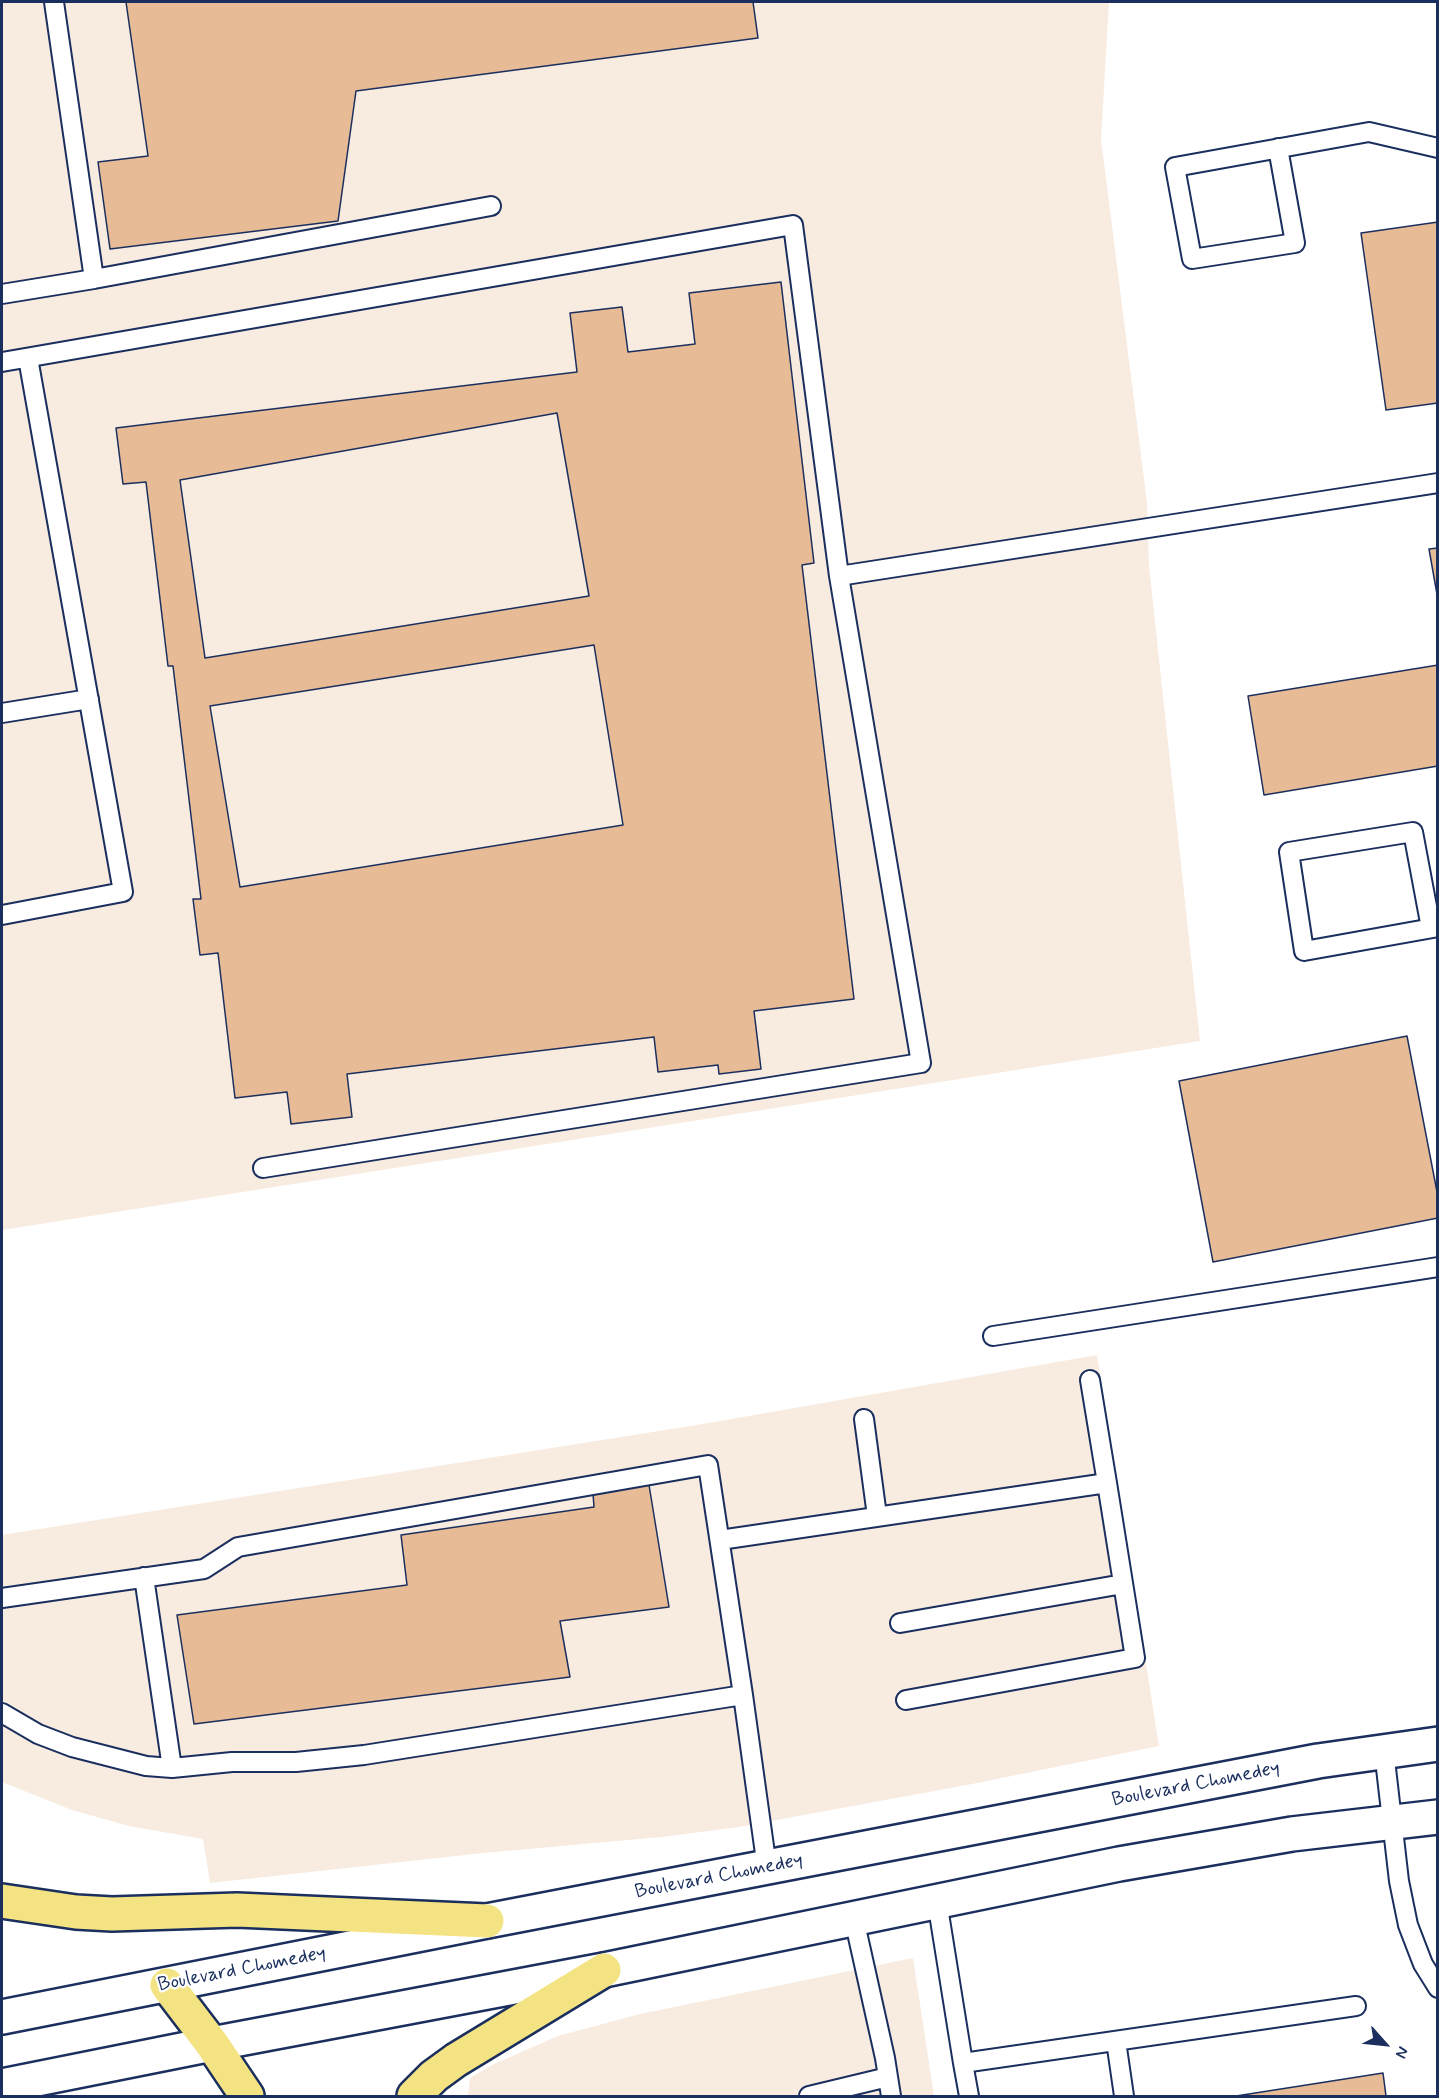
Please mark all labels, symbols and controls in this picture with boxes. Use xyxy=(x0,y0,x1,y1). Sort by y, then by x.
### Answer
street label: Boulevard Chomedey xyxy=(1110,1757,1282,1813)
street label: Boulevard Chomedey xyxy=(633,1849,805,1905)
street label: Boulevard Chomedey xyxy=(156,1942,328,1998)
north arrow xyxy=(1355,2014,1415,2074)
text: N xyxy=(1390,2043,1413,2062)

